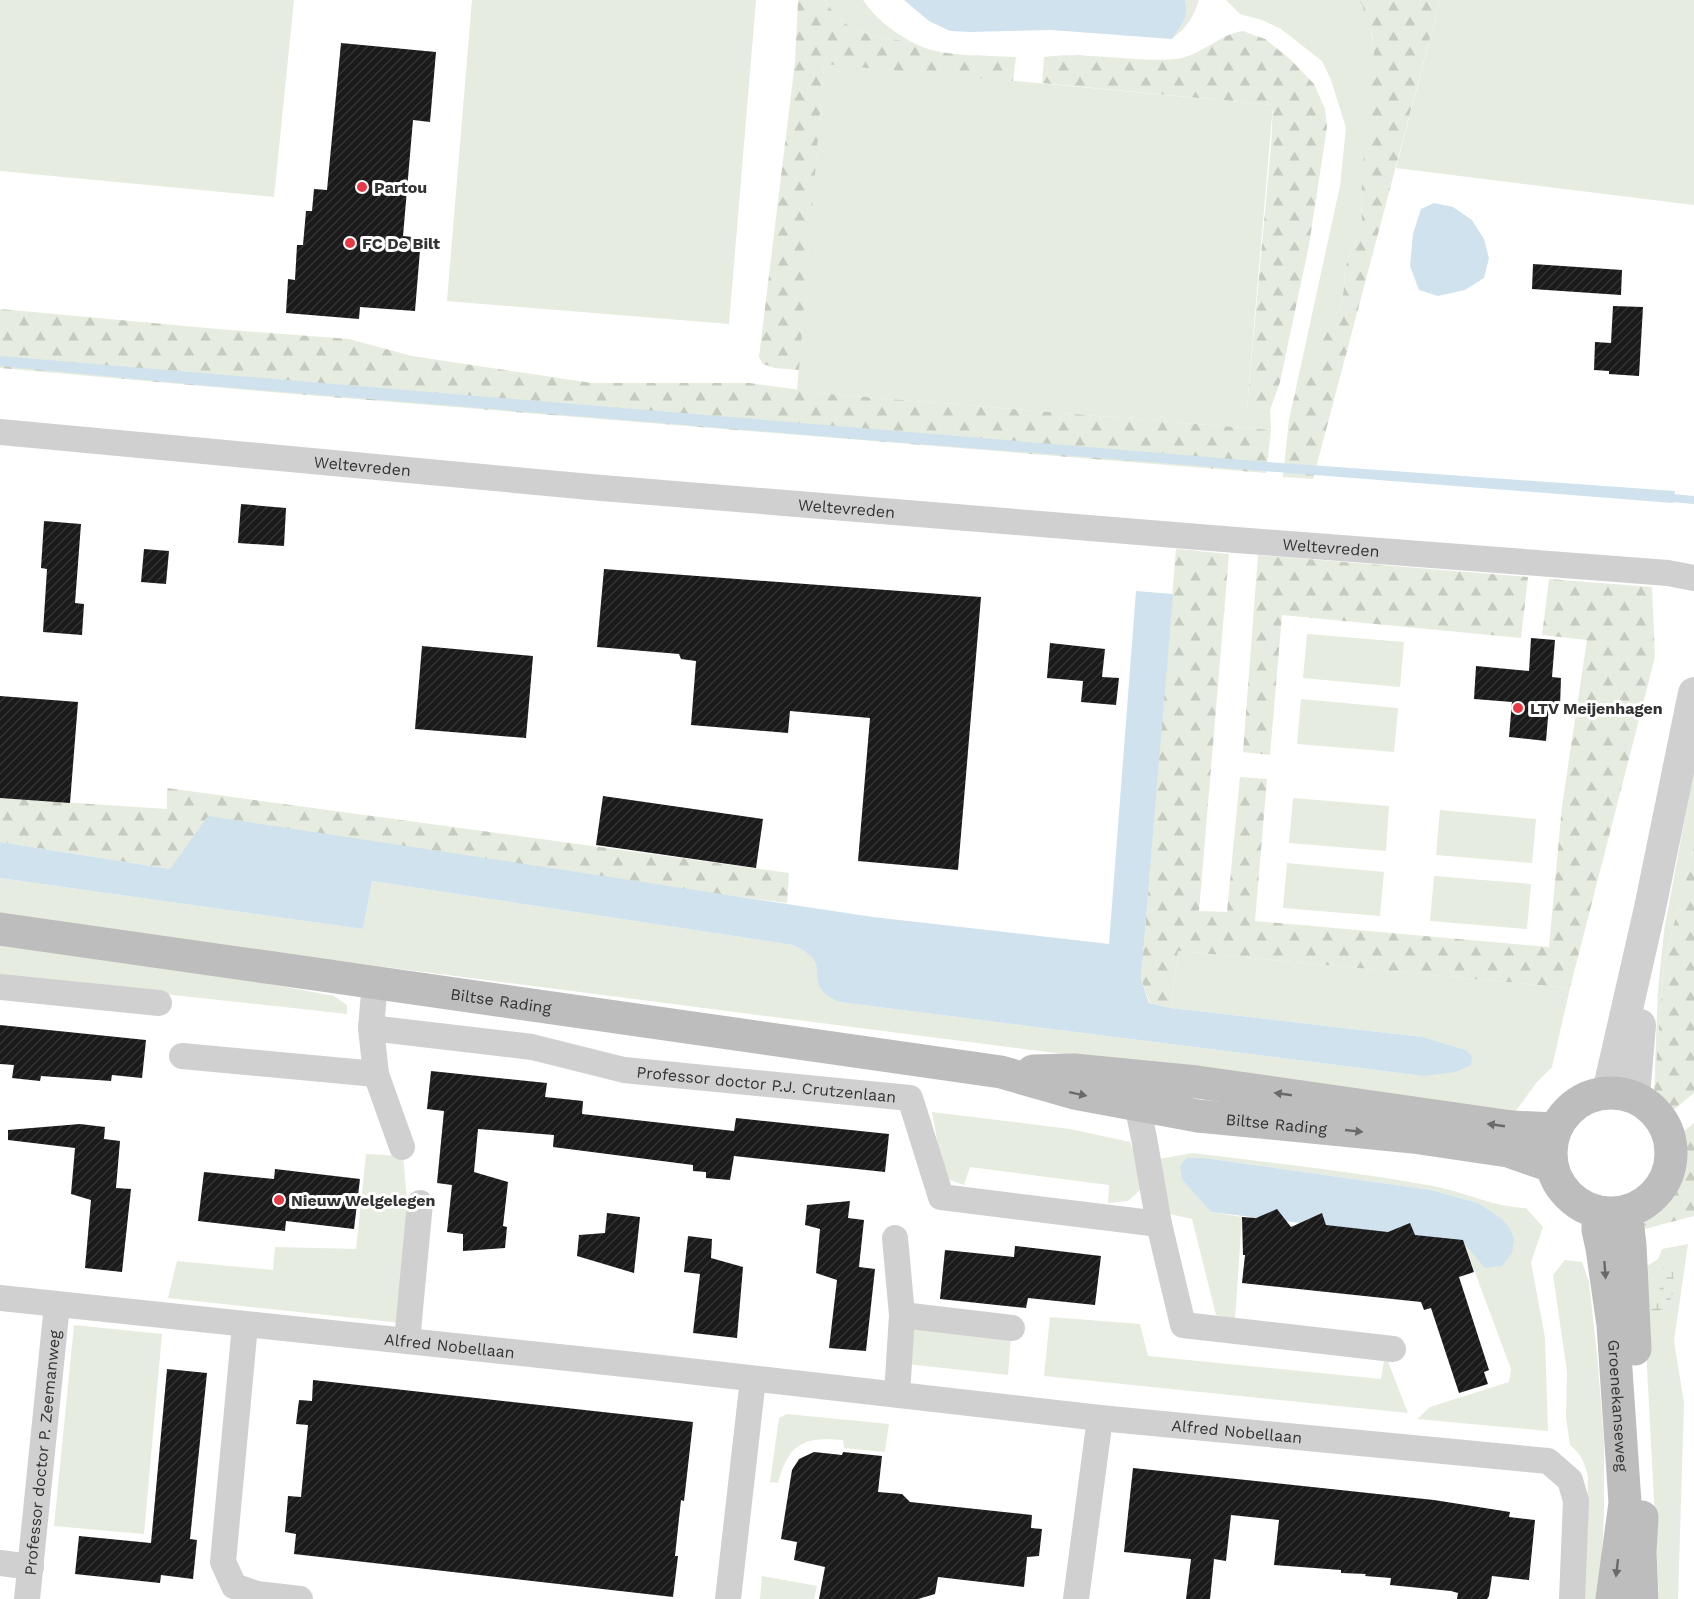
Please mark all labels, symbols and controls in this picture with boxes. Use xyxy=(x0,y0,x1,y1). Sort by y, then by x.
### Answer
place label: Partou xyxy=(374,178,427,197)
marker: Partou xyxy=(355,180,369,194)
place label: FC De Bilt xyxy=(362,234,440,253)
marker: FC De Bilt xyxy=(343,236,357,250)
street label: Weltevreden xyxy=(313,452,412,480)
street label: Weltevreden xyxy=(797,495,896,522)
street label: Weltevreden xyxy=(1282,534,1380,560)
place label: LTV Meijenhagen xyxy=(1530,699,1663,718)
marker: LTV Meijenhagen xyxy=(1511,701,1525,715)
street label: Biltse Rading xyxy=(449,984,553,1017)
street label: Professor doctor P.J. Crutzenlaan xyxy=(636,1062,897,1106)
one-way arrow xyxy=(1068,1090,1087,1099)
one-way arrow xyxy=(1273,1090,1292,1099)
street label: Biltse Rading xyxy=(1225,1109,1328,1138)
one-way arrow xyxy=(1487,1120,1506,1129)
one-way arrow xyxy=(1344,1126,1363,1136)
place label: Nieuw Welgelegen xyxy=(291,1191,436,1210)
marker: Nieuw Welgelegen xyxy=(272,1193,286,1207)
one-way arrow xyxy=(1600,1260,1609,1279)
street label: Professor doctor P. Zeemanweg xyxy=(20,1329,64,1576)
street label: Alfred Nobellaan xyxy=(383,1329,516,1362)
street label: Groenekanseweg xyxy=(1605,1339,1632,1473)
street label: Alfred Nobellaan xyxy=(1171,1415,1303,1447)
one-way arrow xyxy=(1612,1559,1621,1578)

